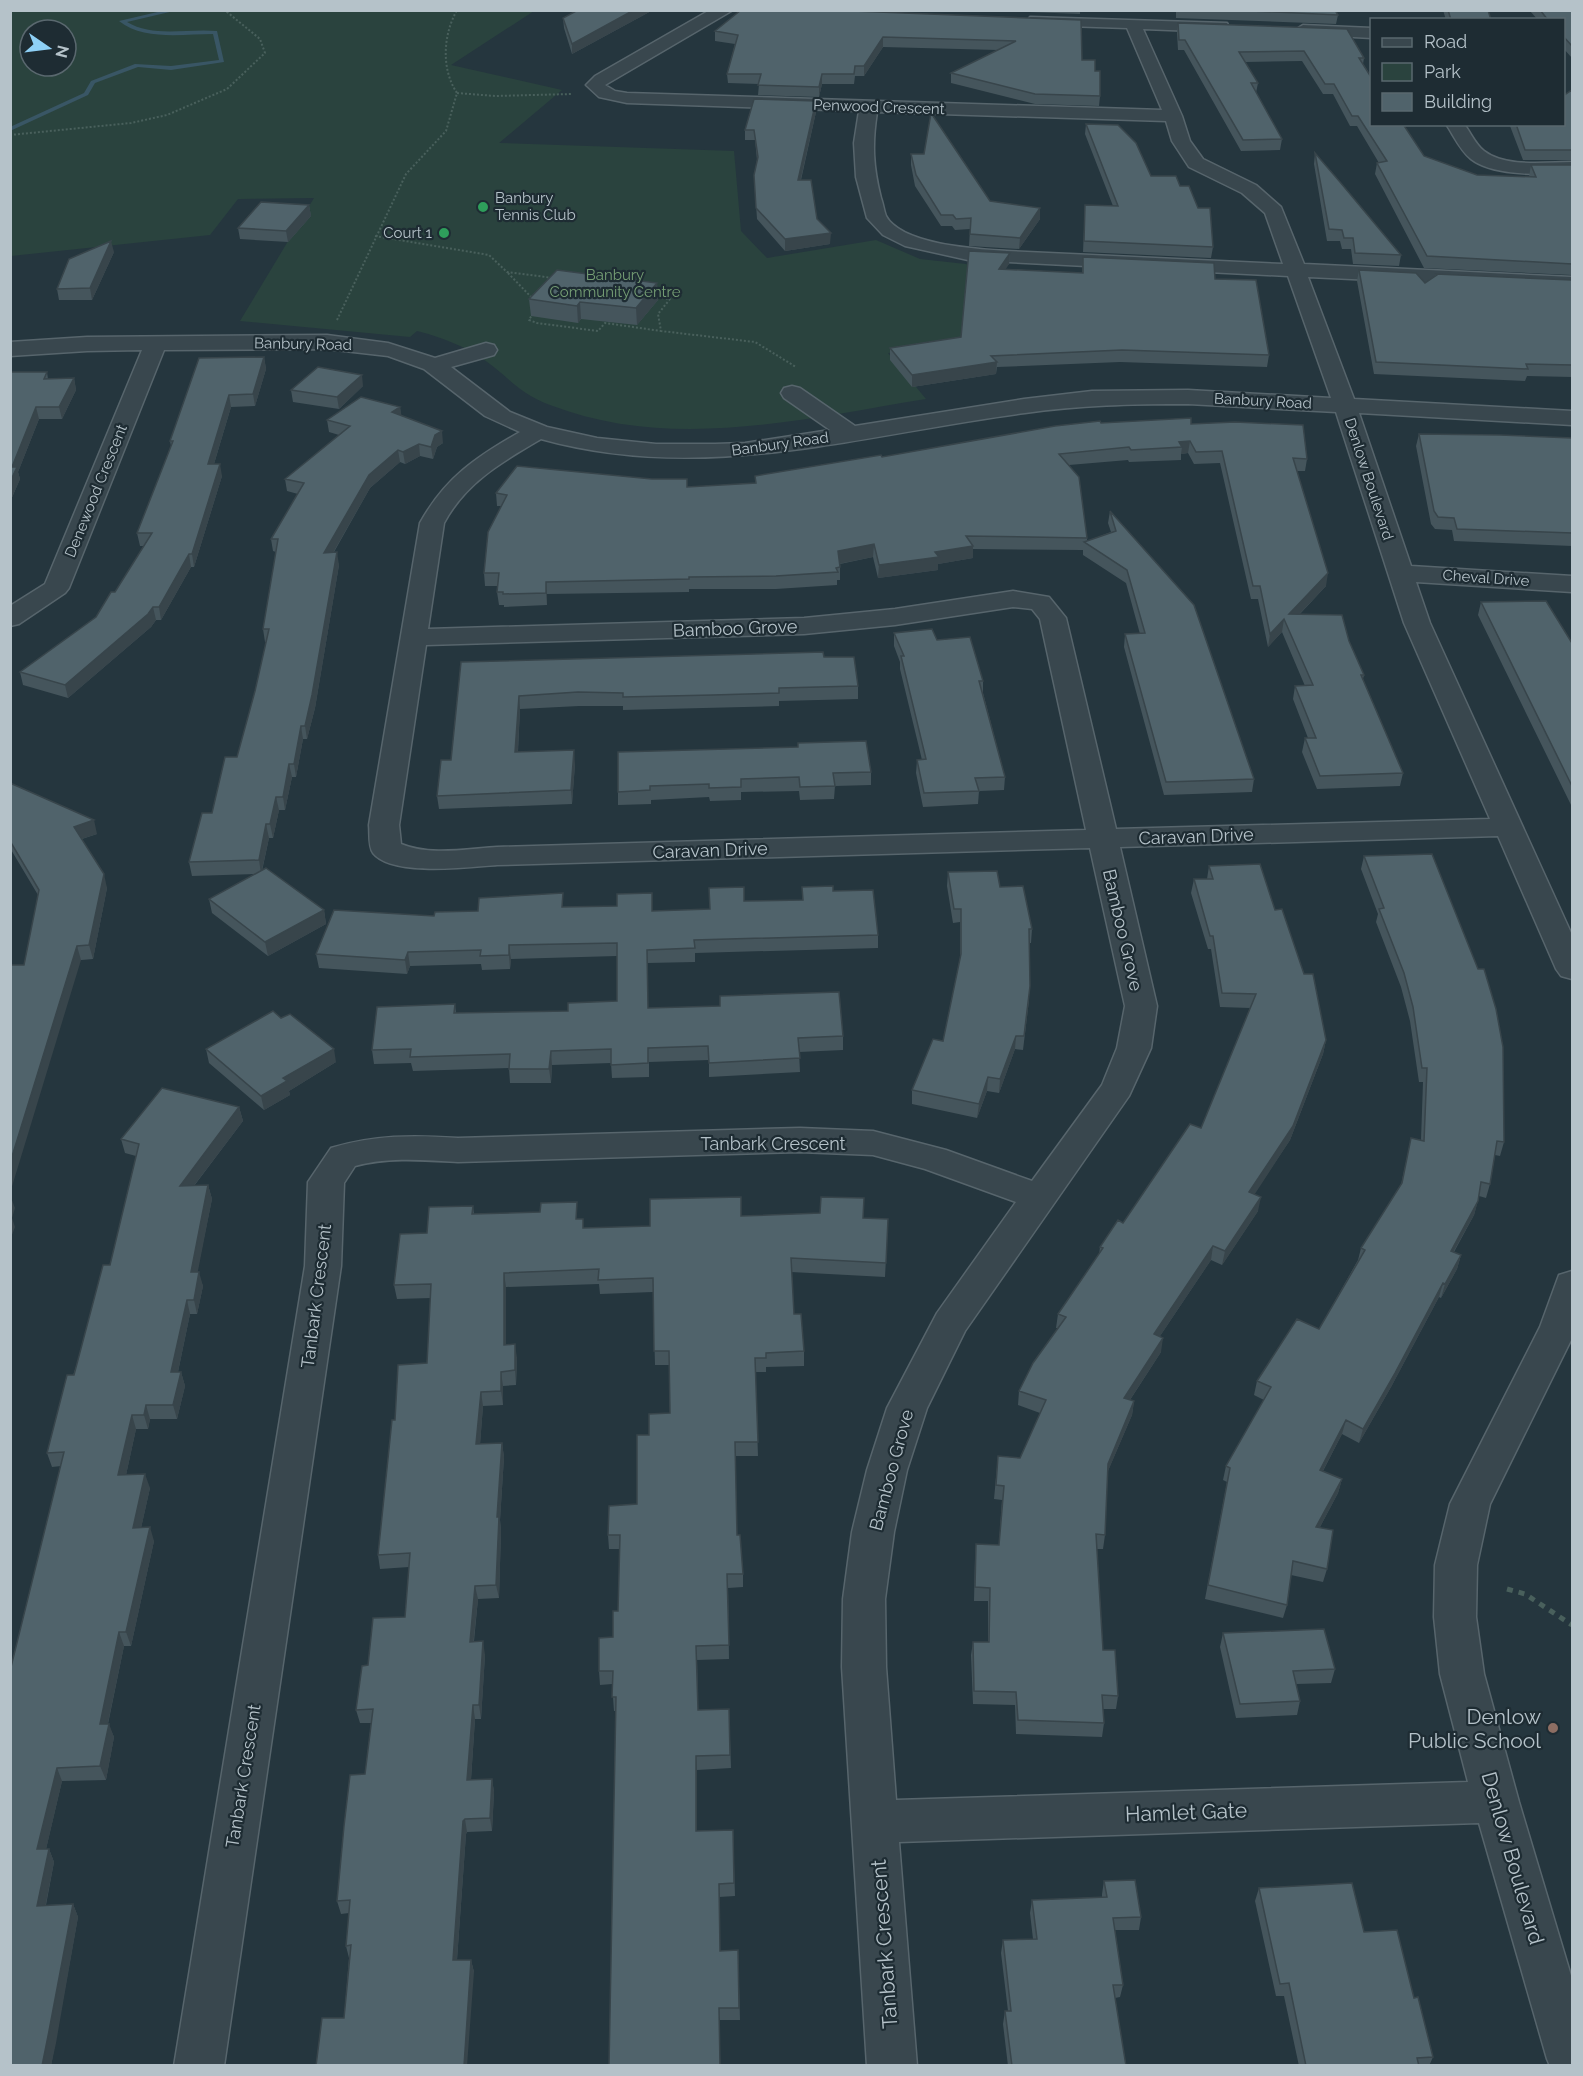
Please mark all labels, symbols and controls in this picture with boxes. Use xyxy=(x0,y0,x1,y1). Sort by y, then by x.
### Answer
north arrow xyxy=(18,18,78,78)
legend xyxy=(1370,18,1565,126)
text: Road xyxy=(1424,31,1467,52)
text: N xyxy=(51,43,73,60)
text: Park xyxy=(1424,61,1461,82)
text: Building xyxy=(1424,91,1492,112)
street label: Penwood Crescent xyxy=(813,96,945,118)
place label: Banbury Tennis Club xyxy=(495,189,576,224)
marker: Banbury Tennis Club xyxy=(476,200,490,214)
place label: Court 1 xyxy=(383,224,433,242)
marker: Court 1 xyxy=(437,226,451,240)
park label: Banbury Community Centre xyxy=(550,266,681,301)
street label: Banbury Road xyxy=(254,334,352,354)
street label: Banbury Road xyxy=(1214,389,1312,413)
street label: Denlow Boulevard xyxy=(1341,416,1397,542)
street label: Denewood Crescent xyxy=(61,422,131,560)
street label: Banbury Road xyxy=(730,428,830,460)
street label: Cheval Drive xyxy=(1442,566,1530,590)
street label: Bamboo Grove xyxy=(672,615,798,641)
street label: Caravan Drive xyxy=(1138,823,1254,849)
street label: Caravan Drive xyxy=(652,837,768,863)
street label: Bamboo Grove xyxy=(1099,867,1147,993)
street label: Tanbark Crescent xyxy=(700,1133,846,1154)
street label: Tanbark Crescent xyxy=(297,1223,335,1369)
street label: Bamboo Grove xyxy=(865,1407,917,1533)
street label: Tanbark Crescent xyxy=(221,1703,265,1849)
place label: Denlow Public School xyxy=(1408,1704,1541,1753)
marker: Denlow Public School xyxy=(1546,1721,1560,1735)
street label: Denlow Boulevard xyxy=(1476,1769,1550,1947)
street label: Hamlet Gate xyxy=(1125,1797,1247,1827)
street label: Tanbark Crescent xyxy=(866,1859,902,2029)

